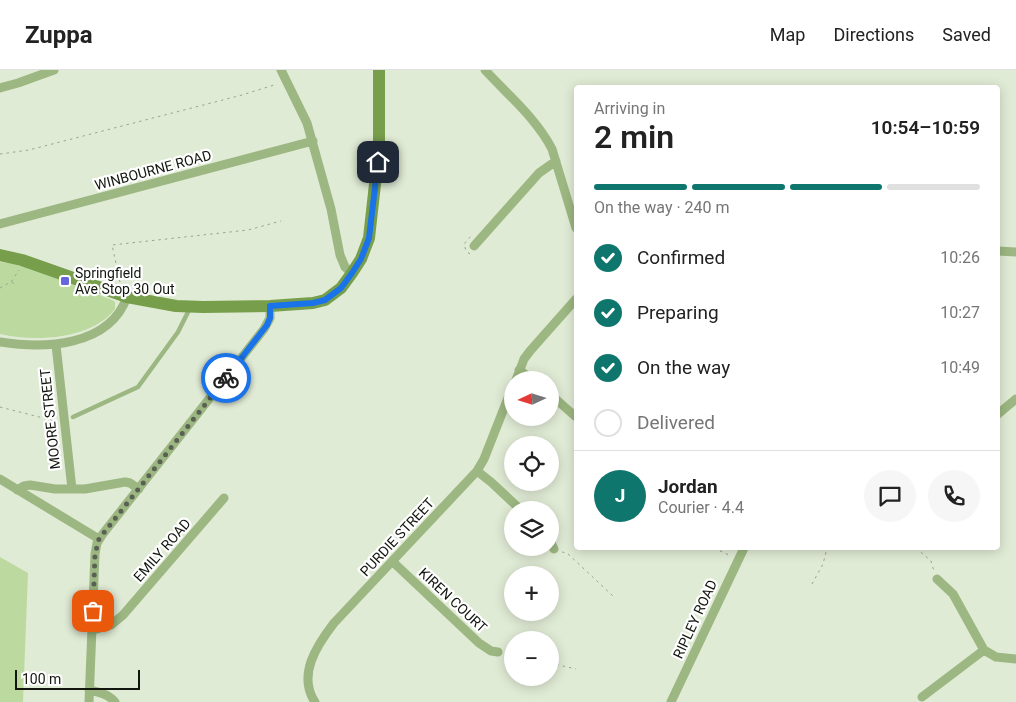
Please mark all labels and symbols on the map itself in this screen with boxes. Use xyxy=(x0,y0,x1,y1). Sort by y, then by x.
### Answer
pin xyxy=(357,141,399,183)
street label: WINBOURNE ROAD xyxy=(93,147,213,193)
place label: Springfield Ave Stop 30 Out xyxy=(75,265,175,297)
marker: Springfield Ave Stop 30 Out xyxy=(59,275,71,287)
courier xyxy=(201,353,251,403)
street label: MOORE STREET xyxy=(37,367,63,470)
north arrow xyxy=(504,371,559,426)
street label: PURDIE STREET xyxy=(357,494,438,579)
street label: EMILY ROAD xyxy=(130,515,194,585)
street label: KIREN COURT xyxy=(416,565,491,636)
street label: RIPLEY ROAD xyxy=(670,577,720,661)
pin xyxy=(72,590,114,632)
scale bar xyxy=(15,667,140,690)

